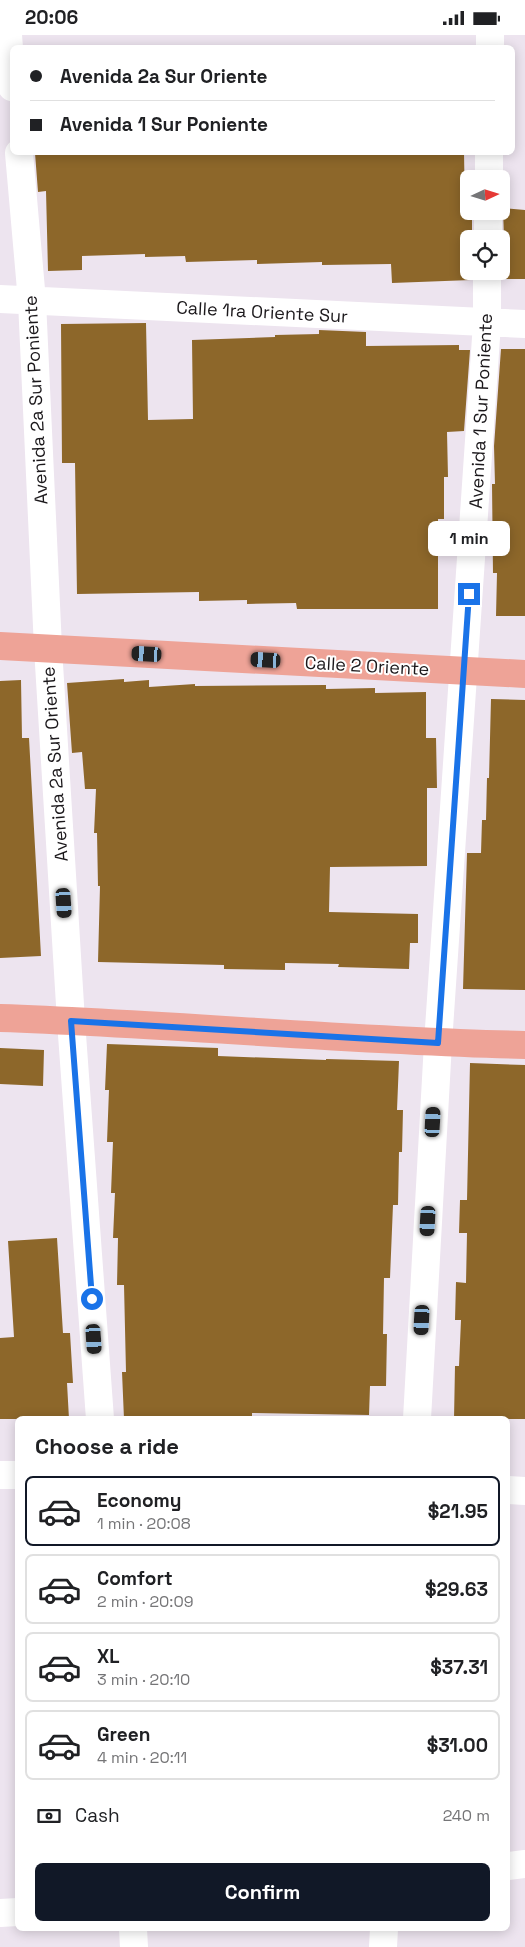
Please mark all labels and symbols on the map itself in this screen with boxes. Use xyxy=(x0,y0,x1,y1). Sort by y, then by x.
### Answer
north arrow xyxy=(460,170,510,220)
street label: Avenida 2a Sur Poniente xyxy=(19,295,52,505)
street label: Calle 1ra Oriente Sur xyxy=(176,296,349,327)
street label: Avenida 1 Sur Poniente xyxy=(464,313,497,509)
callout: 1 min xyxy=(428,521,510,557)
route end xyxy=(458,583,480,605)
car xyxy=(131,646,162,662)
street label: Calle 2 Oriente xyxy=(304,651,430,680)
car xyxy=(250,652,281,668)
street label: Avenida 2a Sur Oriente xyxy=(36,666,73,862)
car xyxy=(55,888,72,918)
car xyxy=(424,1107,441,1137)
car xyxy=(419,1206,436,1236)
route start xyxy=(81,1288,103,1310)
car xyxy=(413,1305,430,1335)
car xyxy=(85,1324,102,1354)

